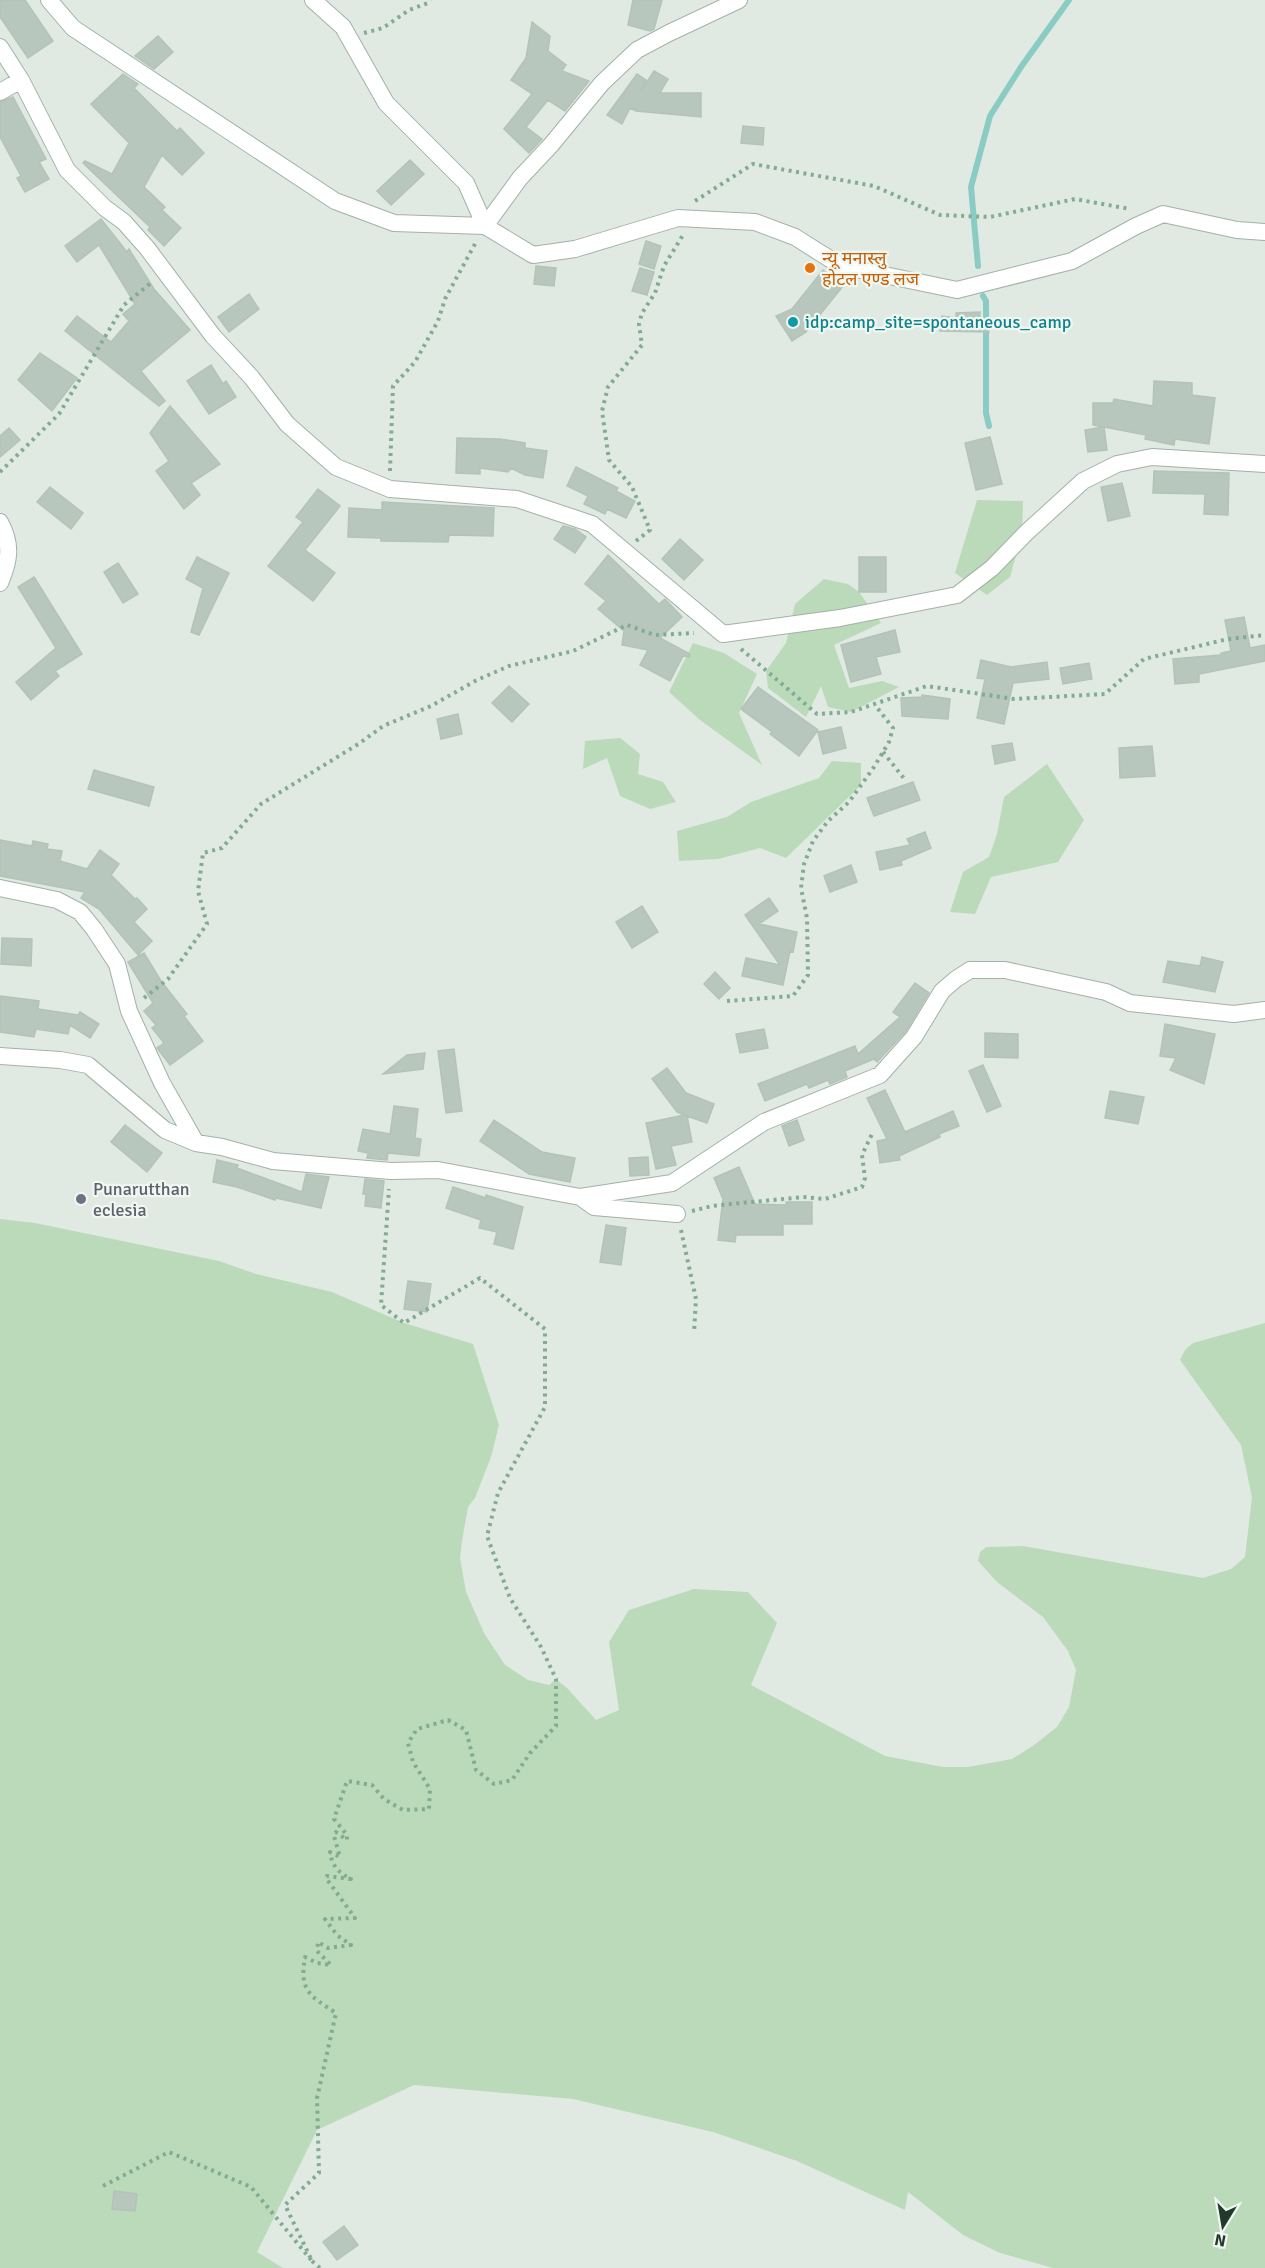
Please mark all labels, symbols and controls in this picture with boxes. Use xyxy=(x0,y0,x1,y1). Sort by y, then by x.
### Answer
place label: न्यू मनास्लु होटल एण्ड लज xyxy=(822,247,920,290)
marker: न्यू मनास्लु होटल एण्ड लज xyxy=(803,261,817,275)
place label: idp:camp_site=spontaneous_camp xyxy=(805,311,1071,333)
marker: idp:camp_site=spontaneous_camp xyxy=(786,315,800,329)
place label: Punarutthan eclesia xyxy=(93,1178,190,1221)
marker: Punarutthan eclesia xyxy=(74,1192,88,1206)
north arrow xyxy=(1193,2196,1253,2256)
text: N xyxy=(1213,2229,1228,2251)

